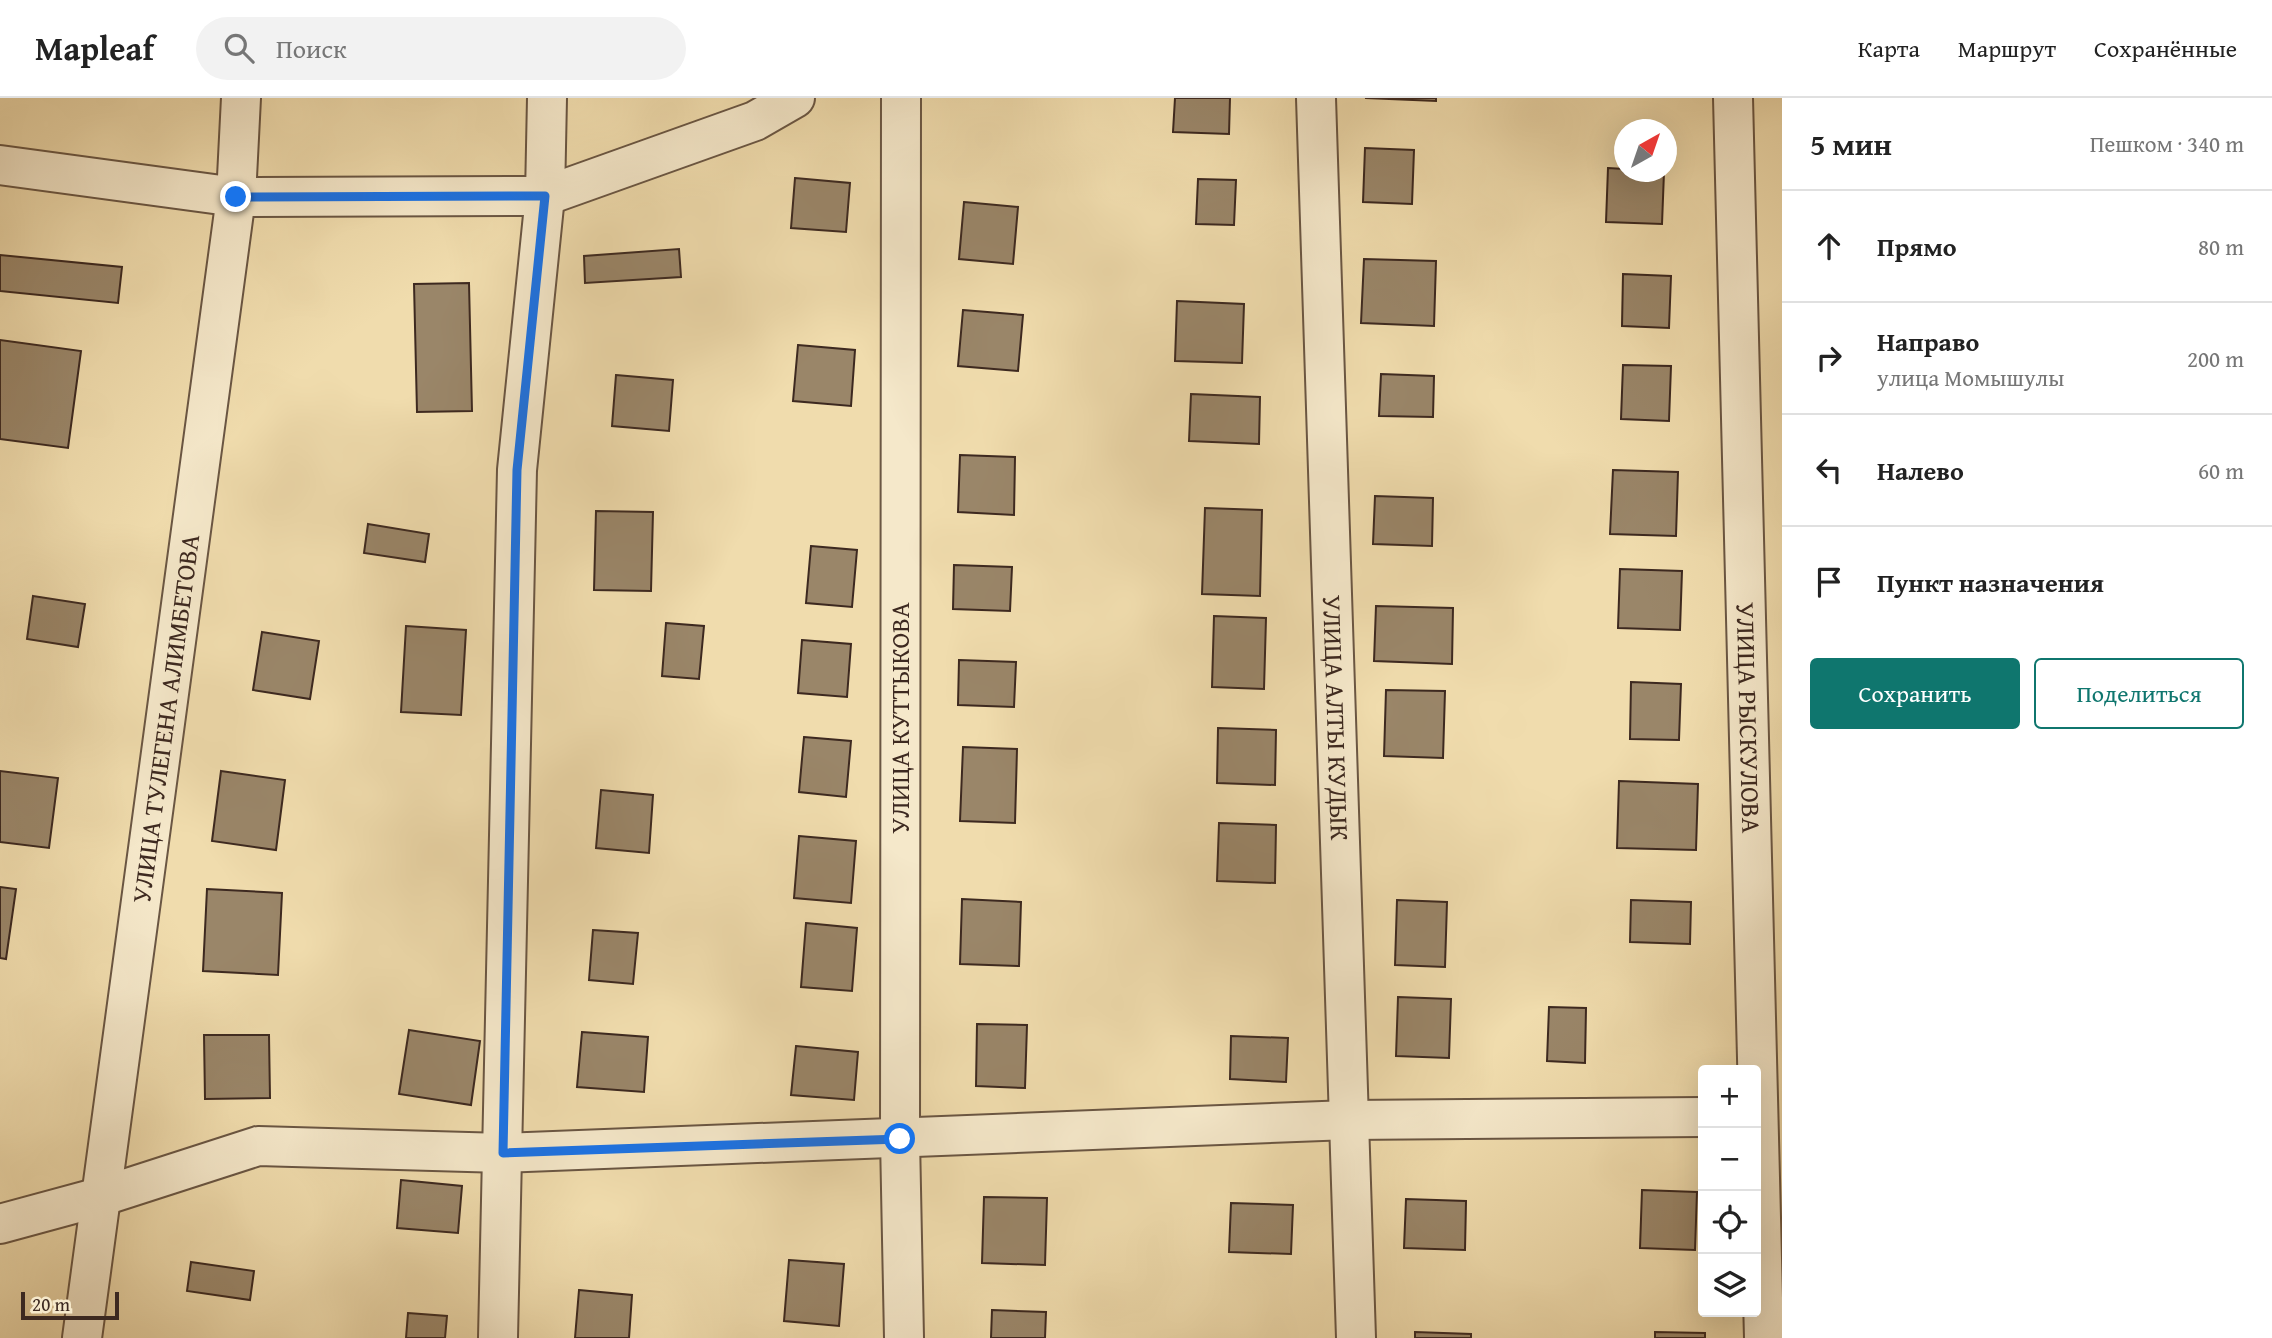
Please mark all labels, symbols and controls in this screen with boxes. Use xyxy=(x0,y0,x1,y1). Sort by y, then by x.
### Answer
search box xyxy=(196,17,686,80)
text: Mapleaf xyxy=(35,24,154,72)
icon: search xyxy=(220,29,258,67)
text: Поиск xyxy=(276,29,347,68)
text: Карта xyxy=(1858,31,1920,66)
text: Маршрут xyxy=(1958,31,2056,66)
text: Сохранённые xyxy=(2094,31,2237,66)
north arrow xyxy=(1614,119,1677,182)
text: 5 мин xyxy=(1810,122,1892,166)
text: Пешком · 340 m xyxy=(2090,127,2244,160)
route end xyxy=(220,181,251,212)
icon: ahead xyxy=(1810,227,1848,265)
text: Прямо xyxy=(1877,227,1957,266)
text: 80 m xyxy=(2198,230,2244,263)
text: Направо xyxy=(1877,322,1979,361)
icon: right xyxy=(1810,339,1848,377)
text: 200 m xyxy=(2187,342,2244,375)
text: улица Момышулы xyxy=(1877,361,2064,394)
icon: left xyxy=(1810,451,1848,489)
text: Налево xyxy=(1877,451,1964,490)
text: 60 m xyxy=(2198,454,2244,487)
street label: УЛИЦА ТУЛЕГЕНА АЛИМБЕТОВА xyxy=(121,531,209,905)
icon: arrive xyxy=(1810,563,1848,601)
text: Пункт назначения xyxy=(1877,563,2104,602)
street label: УЛИЦА АЛТЫ КУДЫК xyxy=(1313,594,1360,841)
street label: УЛИЦА КУТТЫКОВА xyxy=(880,602,919,834)
street label: УЛИЦА РЫСКУЛОВА xyxy=(1727,602,1771,834)
button: Сохранить xyxy=(1810,658,2020,729)
button: Поделиться xyxy=(2034,658,2244,729)
map controls xyxy=(1698,1065,1761,1317)
button: + xyxy=(1698,1065,1761,1128)
route start xyxy=(884,1123,915,1154)
button: − xyxy=(1698,1128,1761,1191)
button: locate xyxy=(1698,1191,1761,1254)
button: layers xyxy=(1698,1254,1761,1317)
scale bar xyxy=(21,1289,119,1321)
text: 20 m xyxy=(32,1290,70,1318)

